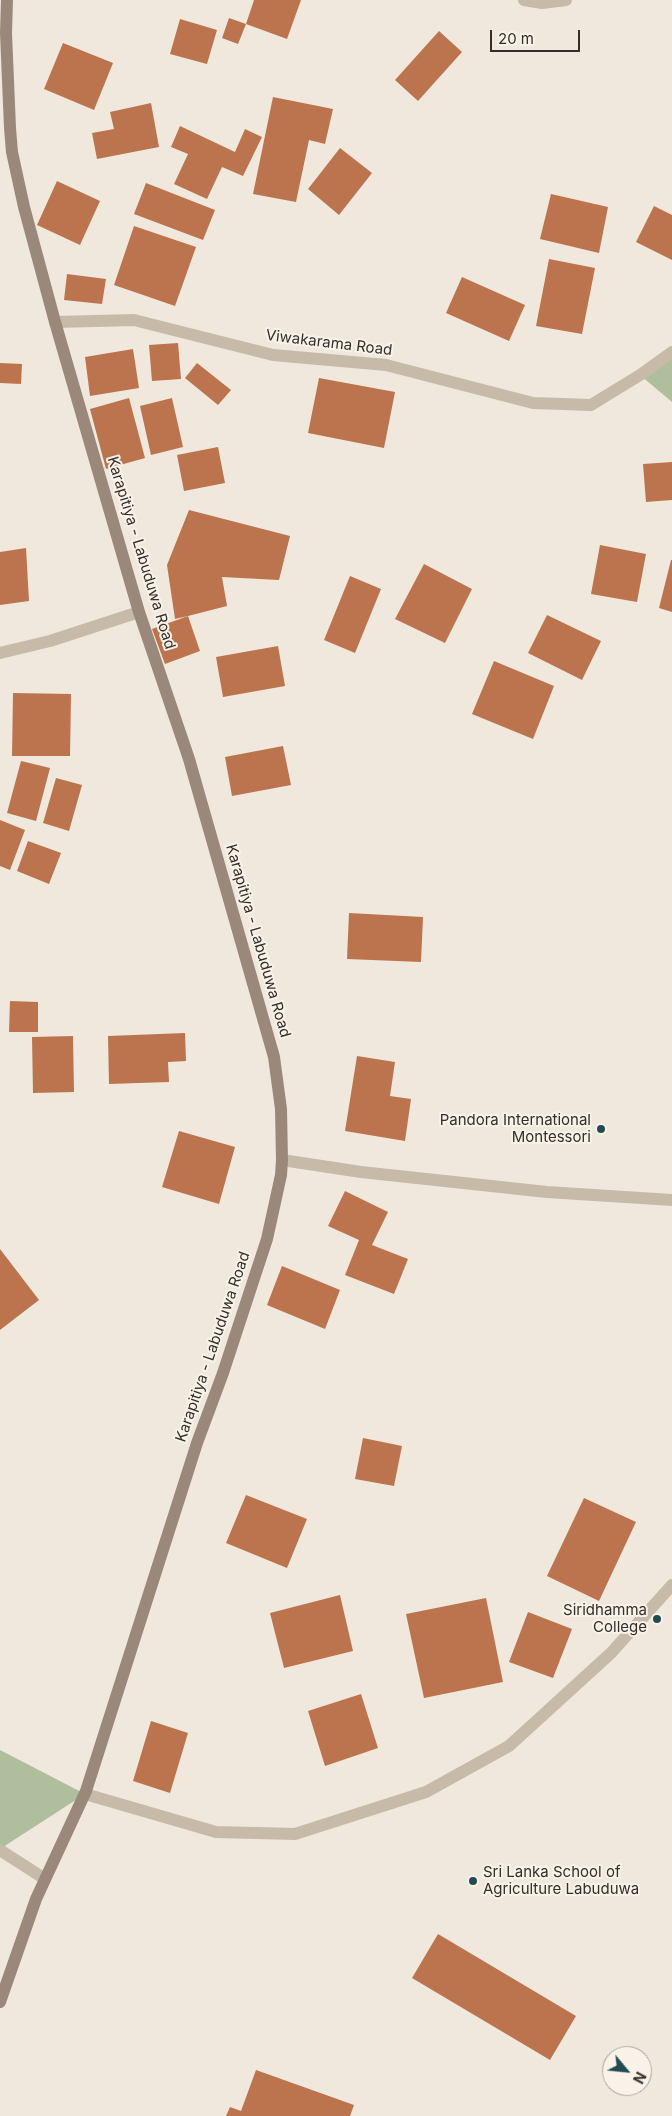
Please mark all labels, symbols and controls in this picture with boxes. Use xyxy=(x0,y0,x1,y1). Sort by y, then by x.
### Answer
scale bar xyxy=(492,20,582,52)
text: 20 m xyxy=(498,29,534,48)
street label: Viwakarama Road xyxy=(265,326,393,360)
street label: Karapitiya - Labuduwa Road xyxy=(103,455,179,651)
street label: Karapitiya - Labuduwa Road xyxy=(222,842,294,1040)
place label: Pandora International Montessori xyxy=(440,1111,591,1146)
marker: Pandora International Montessori xyxy=(595,1123,607,1135)
street label: Karapitiya - Labuduwa Road xyxy=(172,1249,254,1445)
place label: Siridhamma College xyxy=(563,1601,647,1636)
marker: Siridhamma College xyxy=(651,1613,663,1625)
place label: Sri Lanka School of Agriculture Labuduwa xyxy=(483,1863,639,1898)
marker: Sri Lanka School of Agriculture Labuduwa xyxy=(467,1875,479,1887)
north arrow xyxy=(602,2046,652,2096)
text: N xyxy=(630,2069,650,2087)

